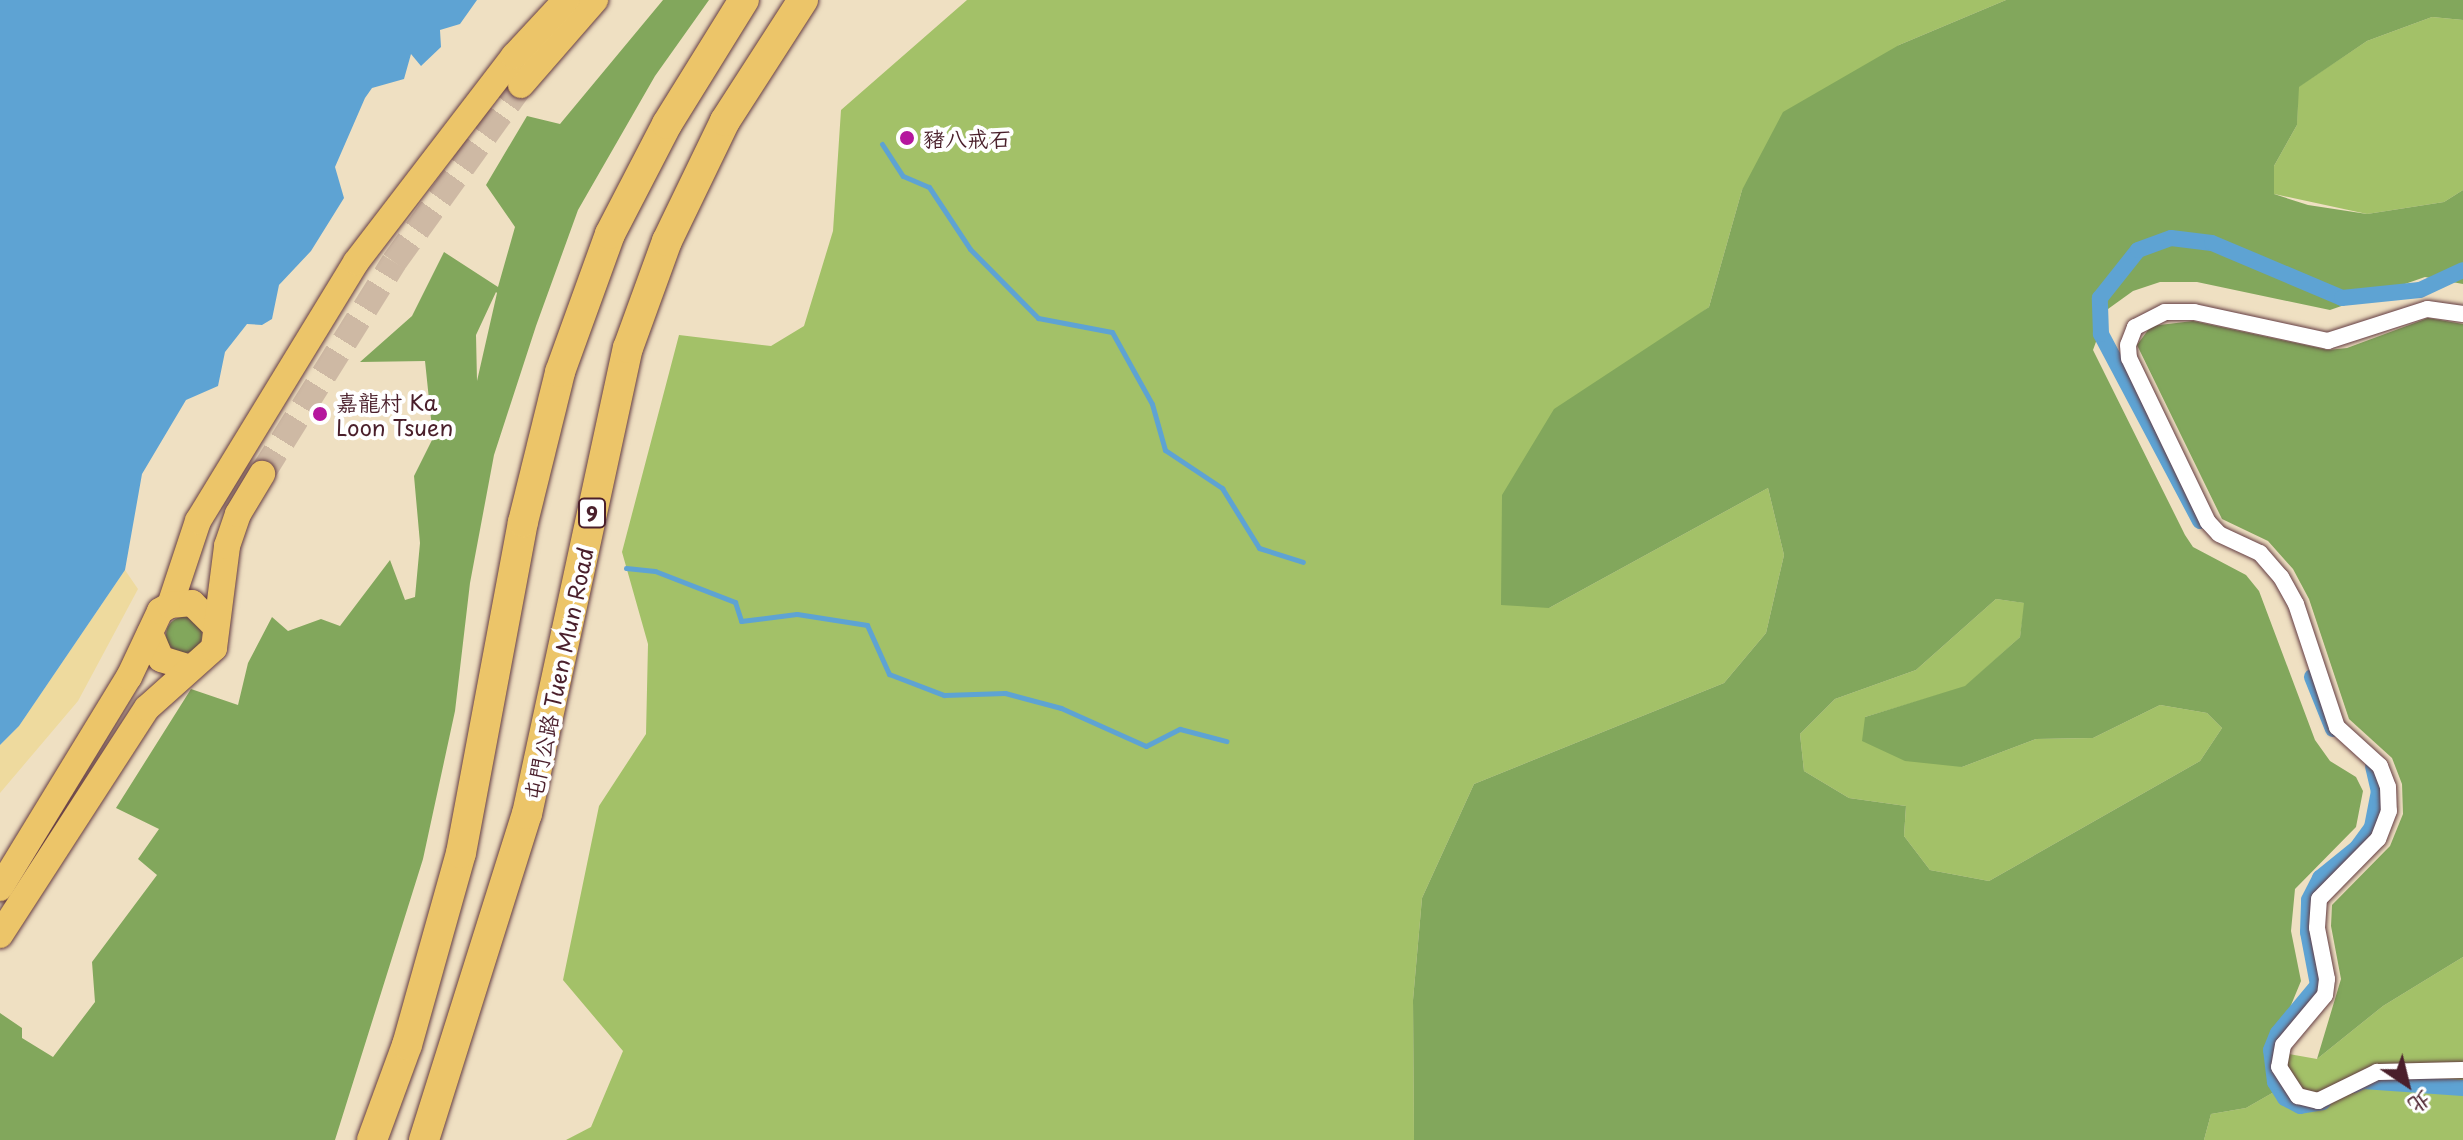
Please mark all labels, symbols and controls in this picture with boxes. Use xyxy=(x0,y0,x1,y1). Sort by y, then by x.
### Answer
place label: 豬八戒石 xyxy=(923,125,1011,151)
marker: 豬八戒石 xyxy=(898,129,916,147)
place label: 嘉龍村 Ka Loon Tsuen xyxy=(336,388,453,440)
marker: 嘉龍村 Ka Loon Tsuen xyxy=(311,405,329,423)
road number: 9 xyxy=(578,497,606,529)
street label: 屯門公路 Tuen Mun Road xyxy=(518,544,598,804)
north arrow xyxy=(2367,1044,2447,1124)
text: 北 xyxy=(2403,1084,2440,1124)

